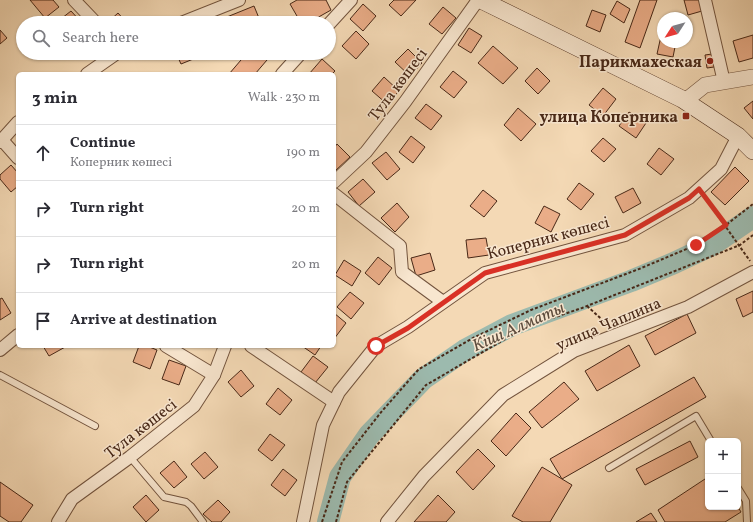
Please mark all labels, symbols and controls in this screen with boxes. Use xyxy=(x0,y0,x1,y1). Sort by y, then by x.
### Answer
north arrow xyxy=(657,12,693,48)
search box xyxy=(16,16,336,60)
icon: search xyxy=(30,27,52,49)
text: Search here xyxy=(62,28,139,49)
street label: Тула көшесі xyxy=(364,44,433,126)
place label: Парикмахеская xyxy=(579,52,702,74)
marker: Парикмахеская xyxy=(705,56,715,66)
text: 3 min xyxy=(32,87,78,110)
text: Walk · 230 m xyxy=(248,89,320,107)
place label: улица Коперника xyxy=(539,107,678,129)
marker: улица Коперника xyxy=(681,111,691,121)
text: Continue xyxy=(70,133,135,154)
icon: ahead xyxy=(32,142,54,164)
text: 190 m xyxy=(286,144,320,162)
text: Коперник көшесі xyxy=(70,154,172,172)
icon: right xyxy=(32,198,54,220)
text: Turn right xyxy=(70,198,144,219)
text: 20 m xyxy=(291,200,320,218)
street label: Коперник көшесі xyxy=(485,212,612,266)
route end xyxy=(687,236,705,254)
icon: right xyxy=(32,254,54,276)
text: Turn right xyxy=(70,254,144,275)
text: 20 m xyxy=(291,256,320,274)
street label: улица Чаплина xyxy=(553,293,665,357)
water label: Кіші Алматы xyxy=(469,297,569,358)
icon: arrive xyxy=(32,310,54,332)
text: Arrive at destination xyxy=(70,310,217,331)
route start xyxy=(367,337,385,355)
street label: Тула көшесі xyxy=(100,394,182,465)
map controls xyxy=(705,438,741,510)
button: + xyxy=(705,438,741,474)
button: − xyxy=(705,474,741,510)

